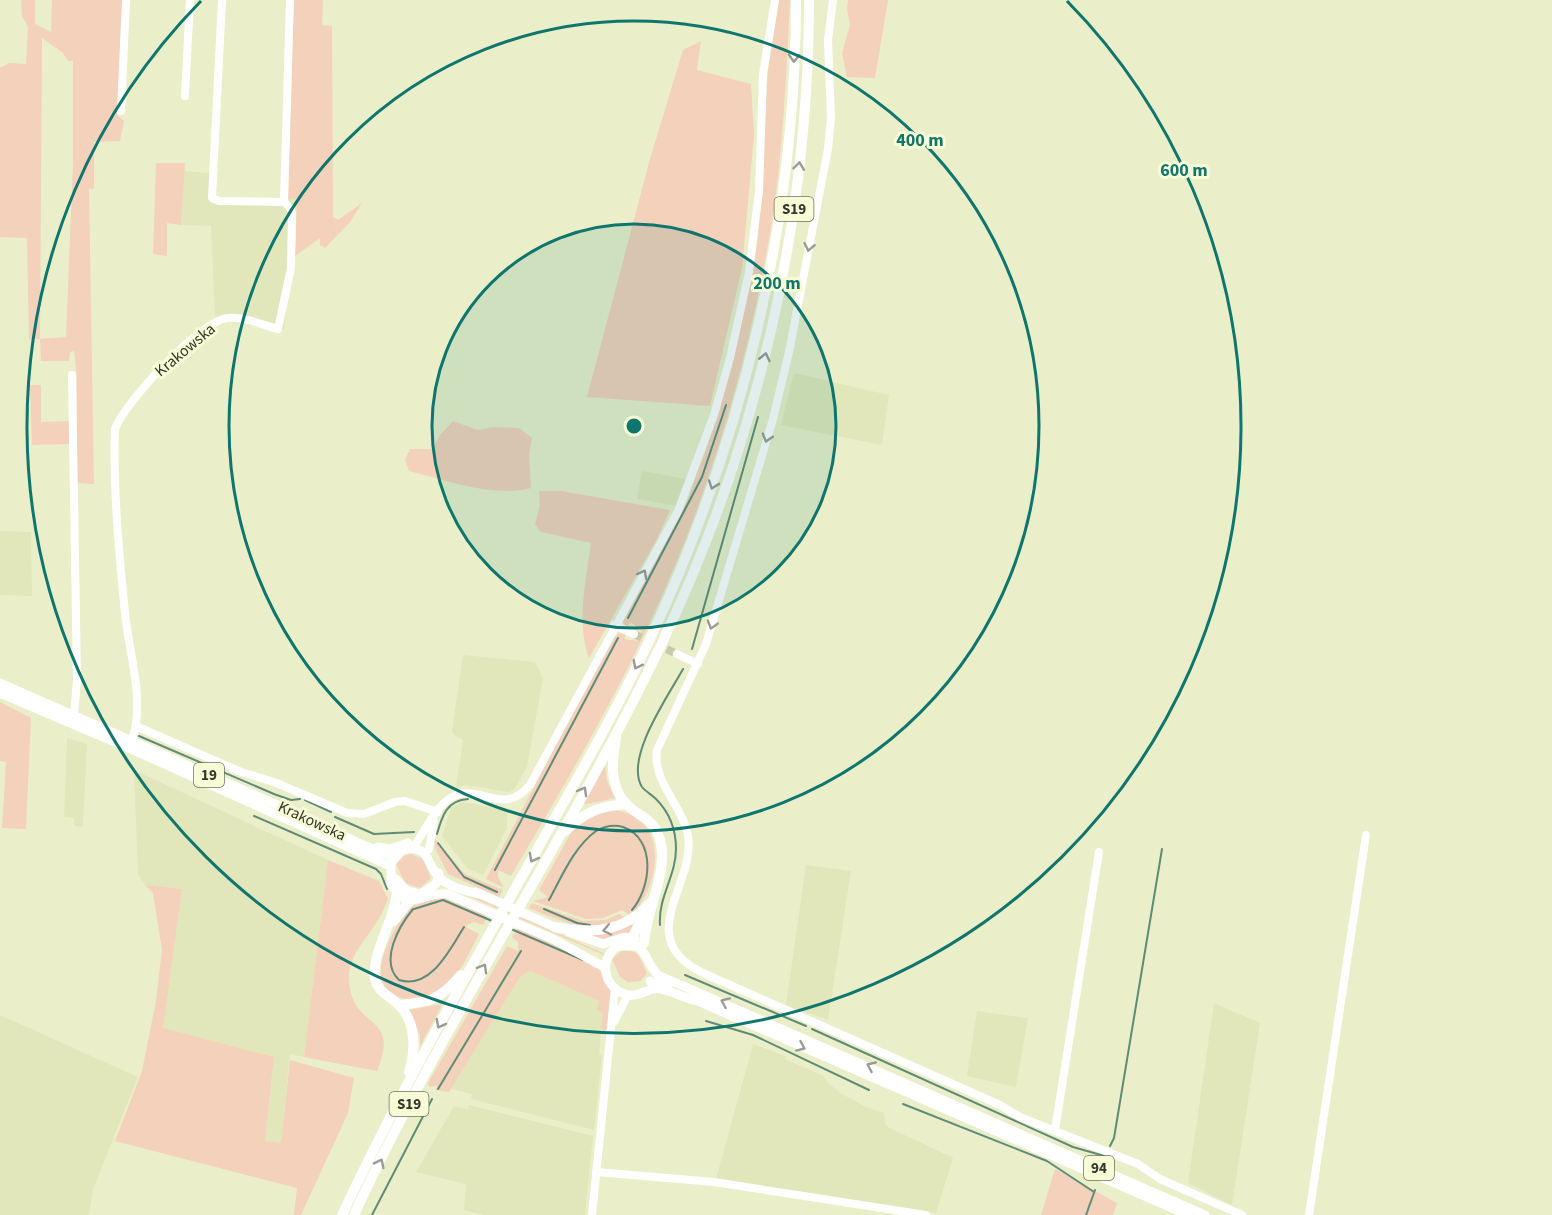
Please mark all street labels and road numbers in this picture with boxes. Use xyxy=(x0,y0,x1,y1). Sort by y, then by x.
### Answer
road number: S19 xyxy=(774,197,814,221)
street label: Krakowska xyxy=(150,318,220,382)
road number: 19 xyxy=(194,763,224,787)
street label: Krakowska xyxy=(274,796,350,846)
road number: S19 xyxy=(390,1092,428,1116)
road number: 94 xyxy=(1084,1156,1114,1180)

